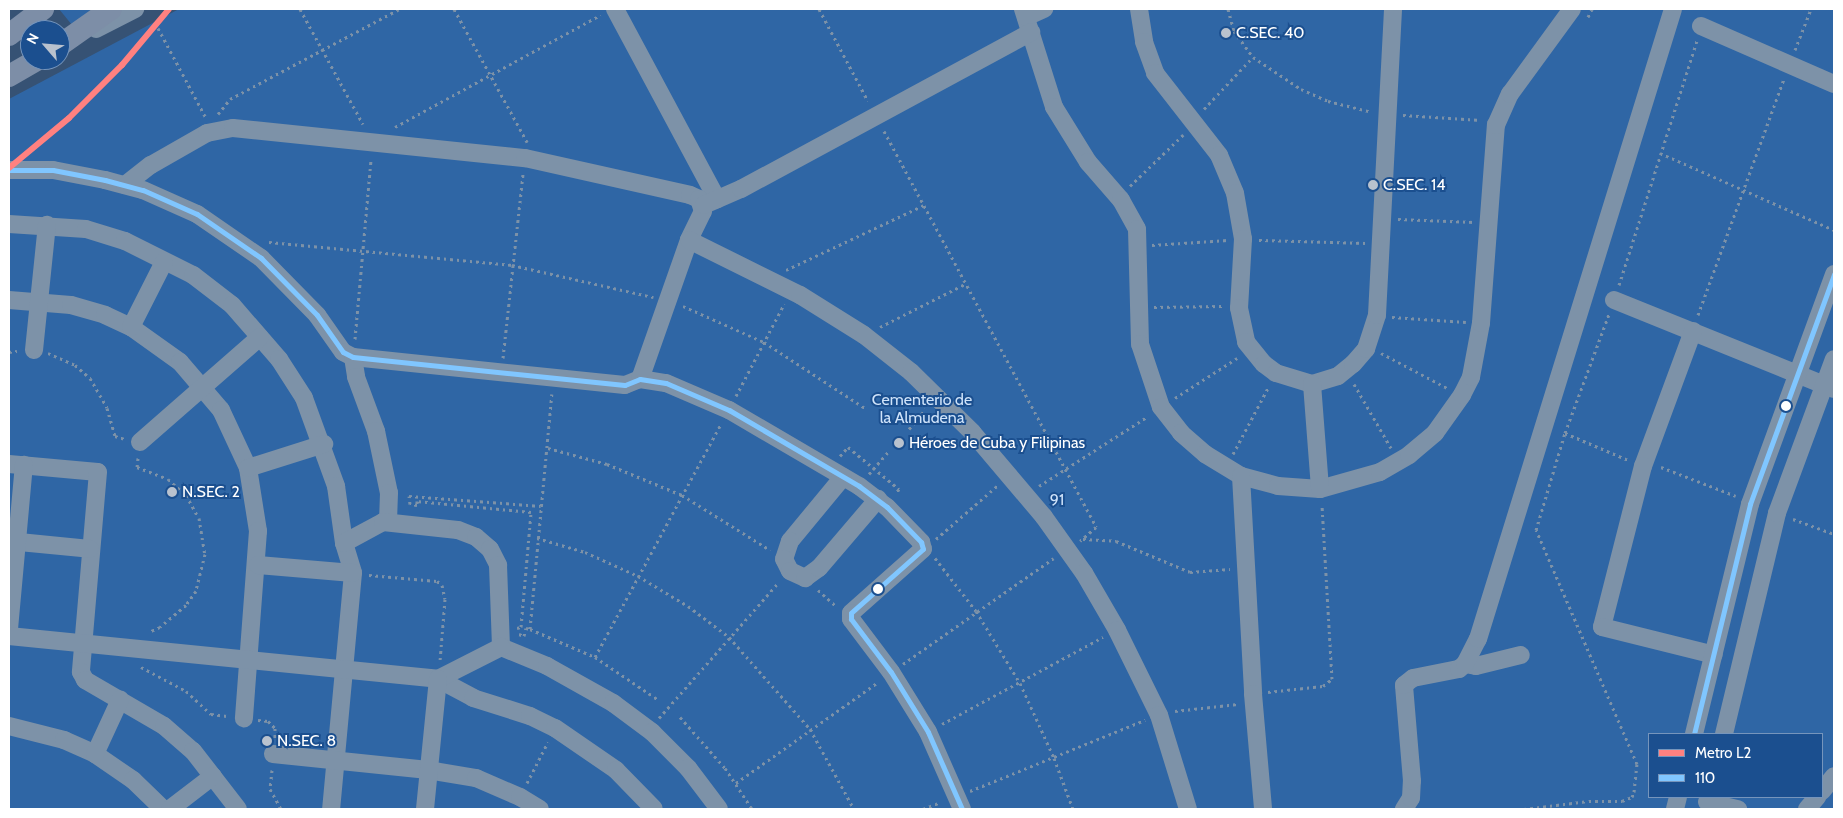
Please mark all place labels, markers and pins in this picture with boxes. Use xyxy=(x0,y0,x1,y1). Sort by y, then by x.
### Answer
place label: C.SEC. 40 xyxy=(1236,23,1304,43)
marker: C.SEC. 40 xyxy=(1220,27,1232,39)
place label: C.SEC. 14 xyxy=(1383,175,1445,195)
marker: C.SEC. 14 xyxy=(1367,179,1379,191)
unlabelled marker xyxy=(1781,401,1791,411)
place label: Héroes de Cuba y Filipinas xyxy=(909,433,1085,453)
marker: Héroes de Cuba y Filipinas xyxy=(893,437,905,449)
place label: N.SEC. 2 xyxy=(182,482,240,502)
marker: N.SEC. 2 xyxy=(166,486,178,498)
unlabelled marker xyxy=(873,584,883,594)
place label: N.SEC. 8 xyxy=(277,731,336,751)
marker: N.SEC. 8 xyxy=(261,735,273,747)

